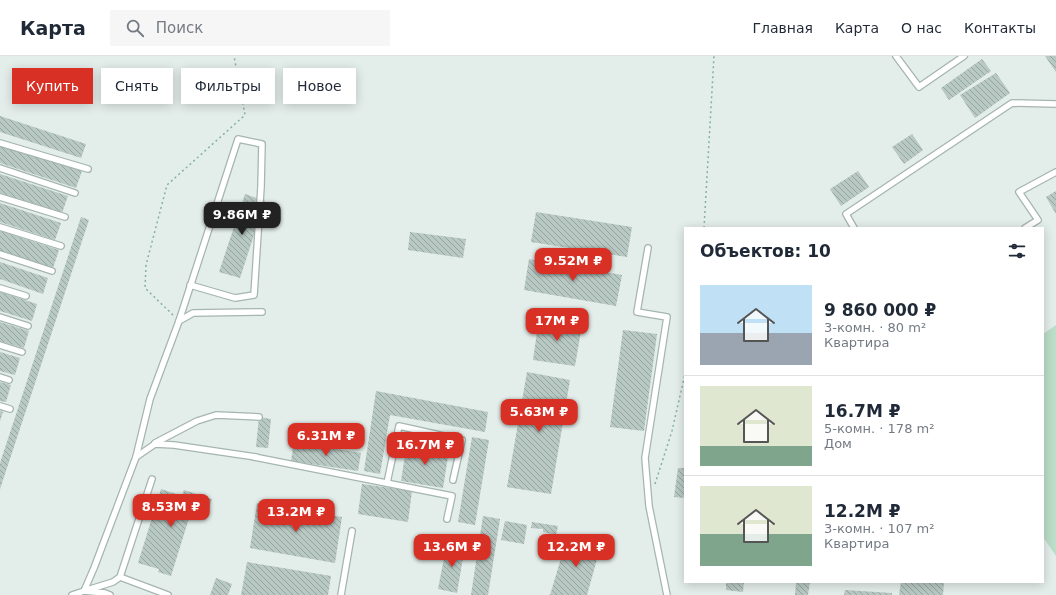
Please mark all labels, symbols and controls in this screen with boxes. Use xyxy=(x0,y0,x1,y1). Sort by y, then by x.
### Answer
search box xyxy=(110,10,390,46)
text: Карта xyxy=(20,17,86,39)
icon: search xyxy=(124,17,146,39)
text: Поиск xyxy=(156,19,203,37)
text: Главная xyxy=(752,20,813,36)
text: Карта xyxy=(835,20,879,36)
text: О нас xyxy=(901,20,942,36)
text: Контакты xyxy=(964,20,1036,36)
chip: Купить xyxy=(12,68,93,104)
chip: Снять xyxy=(101,68,173,104)
chip: Фильтры xyxy=(181,68,275,104)
chip: Новое xyxy=(283,68,356,104)
pin: 9.86M ₽ xyxy=(205,202,279,236)
text: 9.86M ₽ xyxy=(213,207,271,222)
icon: filters xyxy=(1006,240,1028,262)
text: Объектов: 10 xyxy=(700,241,831,261)
pin: 9.52M ₽ xyxy=(536,248,610,282)
text: 9.52M ₽ xyxy=(544,253,602,268)
text: 9 860 000 ₽ xyxy=(824,300,936,320)
icon: home xyxy=(732,301,780,349)
pin: 17M ₽ xyxy=(529,308,585,342)
text: 17M ₽ xyxy=(535,313,579,328)
text: 3-комн. · 80 m² xyxy=(824,320,926,335)
text: Квартира xyxy=(824,335,889,350)
pin: 5.63M ₽ xyxy=(502,399,576,433)
text: 16.7M ₽ xyxy=(824,401,901,421)
icon: home xyxy=(732,402,780,450)
text: 5.63M ₽ xyxy=(510,404,568,419)
text: 5-комн. · 178 m² xyxy=(824,421,934,436)
pin: 6.31M ₽ xyxy=(289,423,363,457)
text: 6.31M ₽ xyxy=(297,428,355,443)
pin: 16.7M ₽ xyxy=(388,432,462,466)
text: Дом xyxy=(824,436,852,451)
text: 16.7M ₽ xyxy=(396,437,454,452)
pin: 8.53M ₽ xyxy=(134,494,208,528)
text: 8.53M ₽ xyxy=(142,499,200,514)
pin: 13.2M ₽ xyxy=(259,499,333,533)
text: 12.2M ₽ xyxy=(824,501,901,521)
icon: home xyxy=(732,502,780,550)
text: 13.2M ₽ xyxy=(267,504,325,519)
text: 3-комн. · 107 m² xyxy=(824,521,934,536)
pin: 13.6M ₽ xyxy=(415,534,489,568)
pin: 12.2M ₽ xyxy=(539,534,613,568)
text: Квартира xyxy=(824,536,889,551)
text: 13.6M ₽ xyxy=(423,539,481,554)
text: 12.2M ₽ xyxy=(547,539,605,554)

